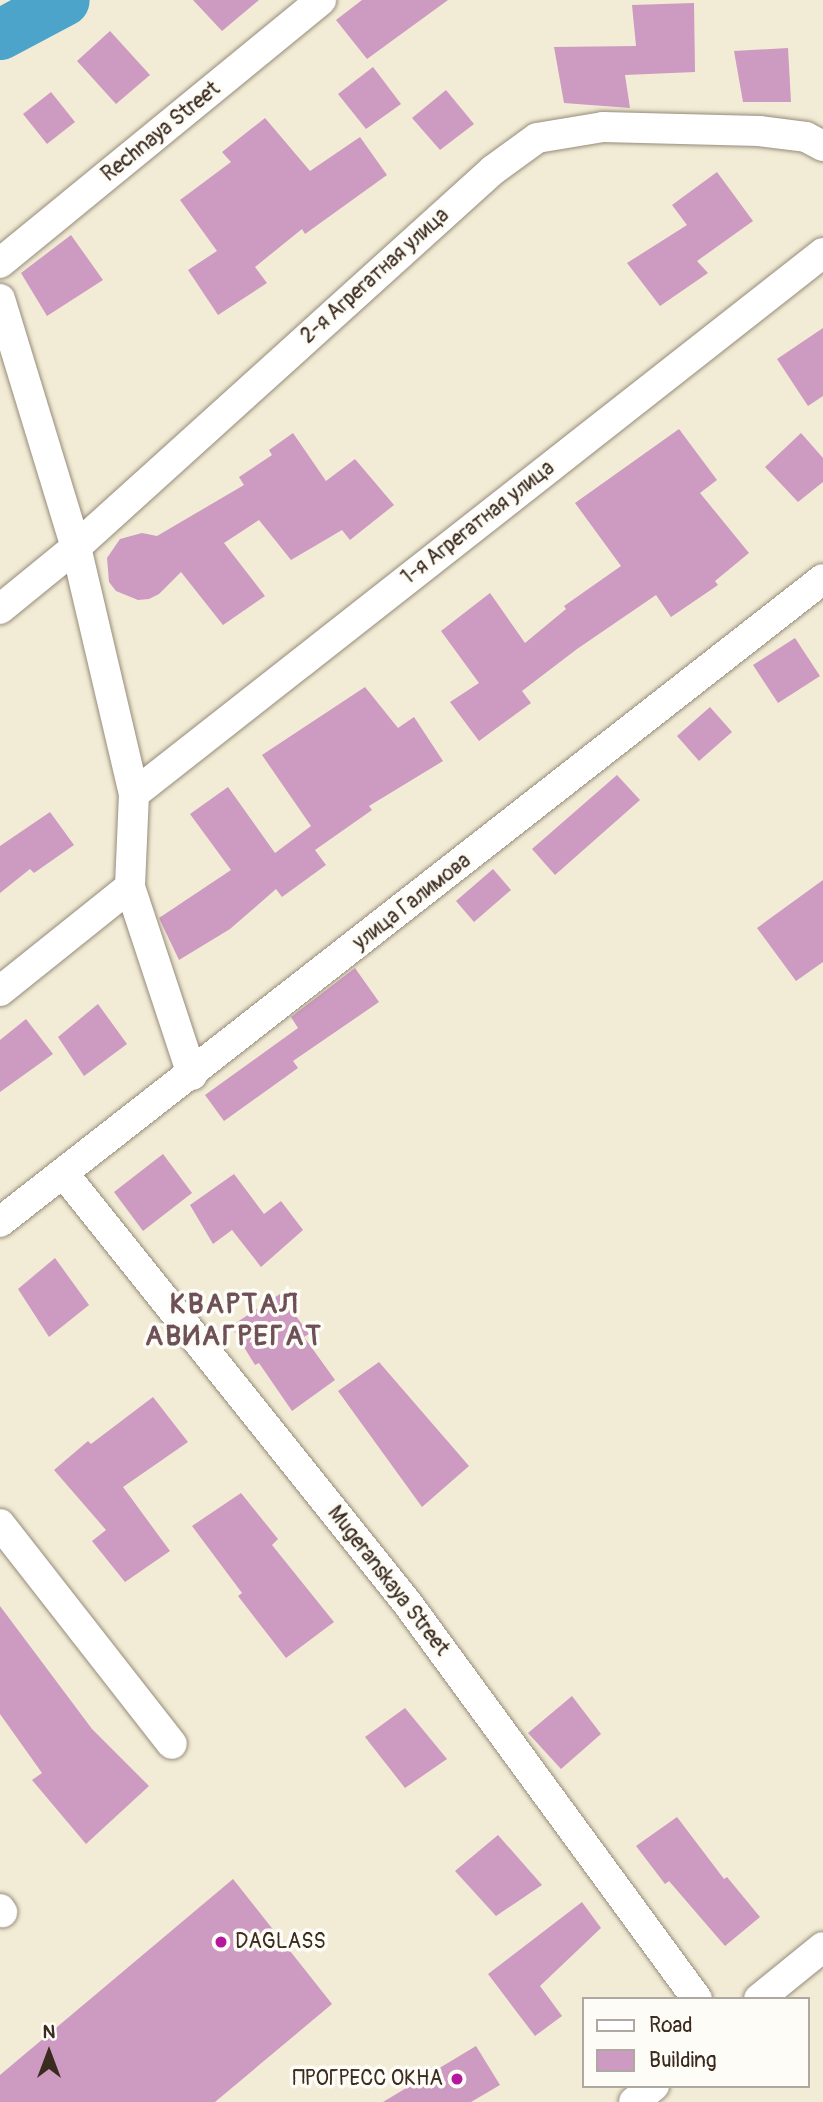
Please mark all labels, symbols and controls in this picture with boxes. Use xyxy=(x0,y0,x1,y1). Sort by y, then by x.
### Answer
street label: Rechnaya Street xyxy=(97,77,225,187)
street label: 2-я Агрегатная улица xyxy=(296,203,454,349)
street label: 1-я Агрегатная улица xyxy=(397,455,559,591)
street label: улица Галимова xyxy=(348,848,476,956)
district label: КВАРТАЛ АВИАГРЕГАТ xyxy=(146,1288,322,1354)
street label: Mugeranskaya Street xyxy=(322,1501,454,1661)
place label: DAGLASS xyxy=(235,1929,326,1955)
marker: DAGLASS xyxy=(213,1934,229,1950)
legend xyxy=(582,1997,809,2088)
text: Road xyxy=(649,2012,693,2039)
north arrow xyxy=(14,2018,84,2088)
text: N xyxy=(43,2020,55,2044)
text: Building xyxy=(649,2047,716,2074)
place label: ПРОГРЕСС ОКНА xyxy=(292,2066,443,2092)
marker: ПРОГРЕСС ОКНА xyxy=(449,2071,465,2087)

